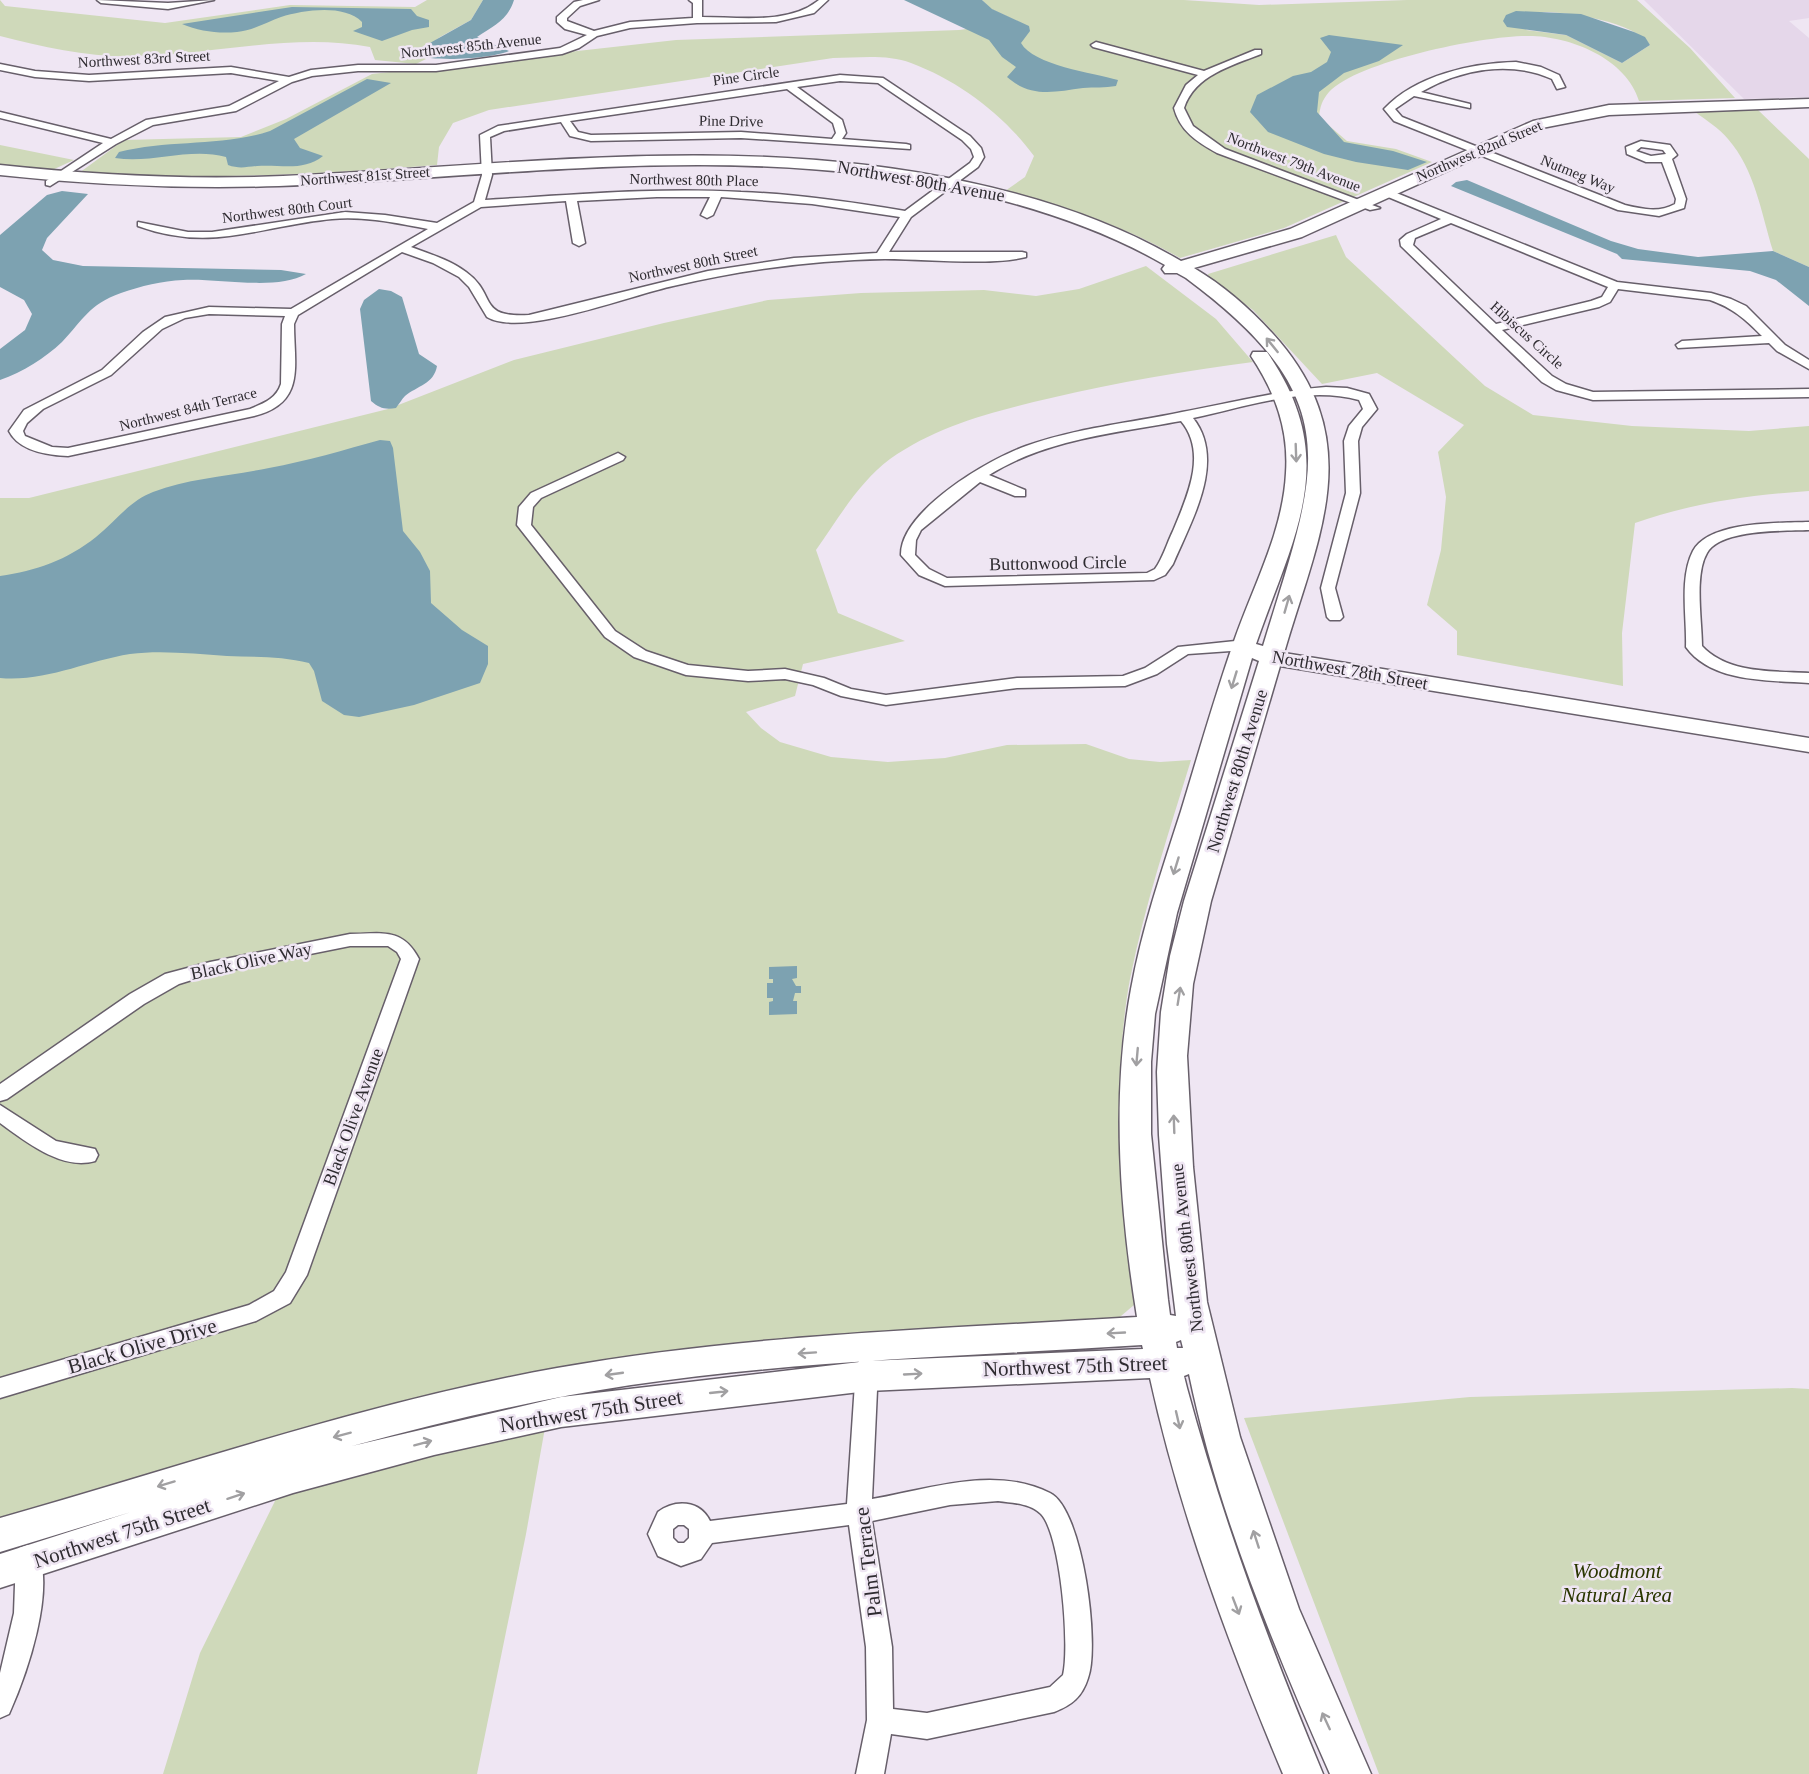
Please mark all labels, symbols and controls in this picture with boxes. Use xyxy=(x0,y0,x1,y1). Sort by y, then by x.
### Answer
street label: Northwest 85th Avenue xyxy=(400,31,542,61)
street label: Northwest 83rd Street xyxy=(77,48,211,70)
street label: Pine Circle xyxy=(712,63,781,89)
street label: Pine Drive xyxy=(699,112,764,130)
street label: Northwest 82nd Street xyxy=(1414,117,1545,185)
street label: Northwest 79th Avenue xyxy=(1225,129,1363,195)
street label: Nutmeg Way xyxy=(1538,152,1618,196)
street label: Northwest 80th Avenue xyxy=(836,156,1006,206)
street label: Northwest 81st Street xyxy=(300,163,431,189)
street label: Northwest 80th Place xyxy=(629,171,759,189)
street label: Northwest 80th Court xyxy=(221,194,354,226)
street label: Northwest 80th Street xyxy=(627,242,760,286)
street label: Hibiscus Circle xyxy=(1487,298,1567,372)
one-way arrow xyxy=(1266,337,1279,353)
street label: Northwest 84th Terrace xyxy=(118,384,259,434)
one-way arrow xyxy=(1291,442,1302,462)
street label: Buttonwood Circle xyxy=(989,552,1127,574)
one-way arrow xyxy=(1282,595,1293,614)
street label: Northwest 78th Street xyxy=(1270,646,1430,694)
one-way arrow xyxy=(1228,670,1239,689)
street label: Northwest 80th Avenue xyxy=(1203,687,1271,855)
one-way arrow xyxy=(1170,856,1181,875)
street label: Black Olive Way xyxy=(189,938,313,984)
one-way arrow xyxy=(1173,987,1184,1007)
street label: Black Olive Avenue xyxy=(319,1046,387,1188)
one-way arrow xyxy=(1132,1046,1143,1066)
one-way arrow xyxy=(1169,1114,1180,1134)
street label: Northwest 80th Avenue xyxy=(1167,1163,1207,1333)
street label: Black Olive Drive xyxy=(65,1313,219,1379)
one-way arrow xyxy=(1106,1327,1126,1338)
one-way arrow xyxy=(798,1348,818,1359)
street label: Northwest 75th Street xyxy=(982,1351,1168,1381)
one-way arrow xyxy=(902,1368,922,1379)
one-way arrow xyxy=(604,1369,624,1380)
street label: Northwest 75th Street xyxy=(498,1385,684,1437)
one-way arrow xyxy=(708,1386,728,1397)
one-way arrow xyxy=(1173,1409,1184,1429)
one-way arrow xyxy=(333,1430,352,1441)
one-way arrow xyxy=(413,1436,432,1448)
one-way arrow xyxy=(157,1479,176,1490)
one-way arrow xyxy=(226,1490,245,1501)
street label: Northwest 75th Street xyxy=(31,1493,214,1573)
street label: Palm Terrace xyxy=(849,1506,887,1618)
one-way arrow xyxy=(1250,1530,1261,1549)
park label: Woodmont Natural Area xyxy=(1561,1559,1672,1607)
one-way arrow xyxy=(1231,1596,1242,1614)
one-way arrow xyxy=(1320,1713,1332,1731)

